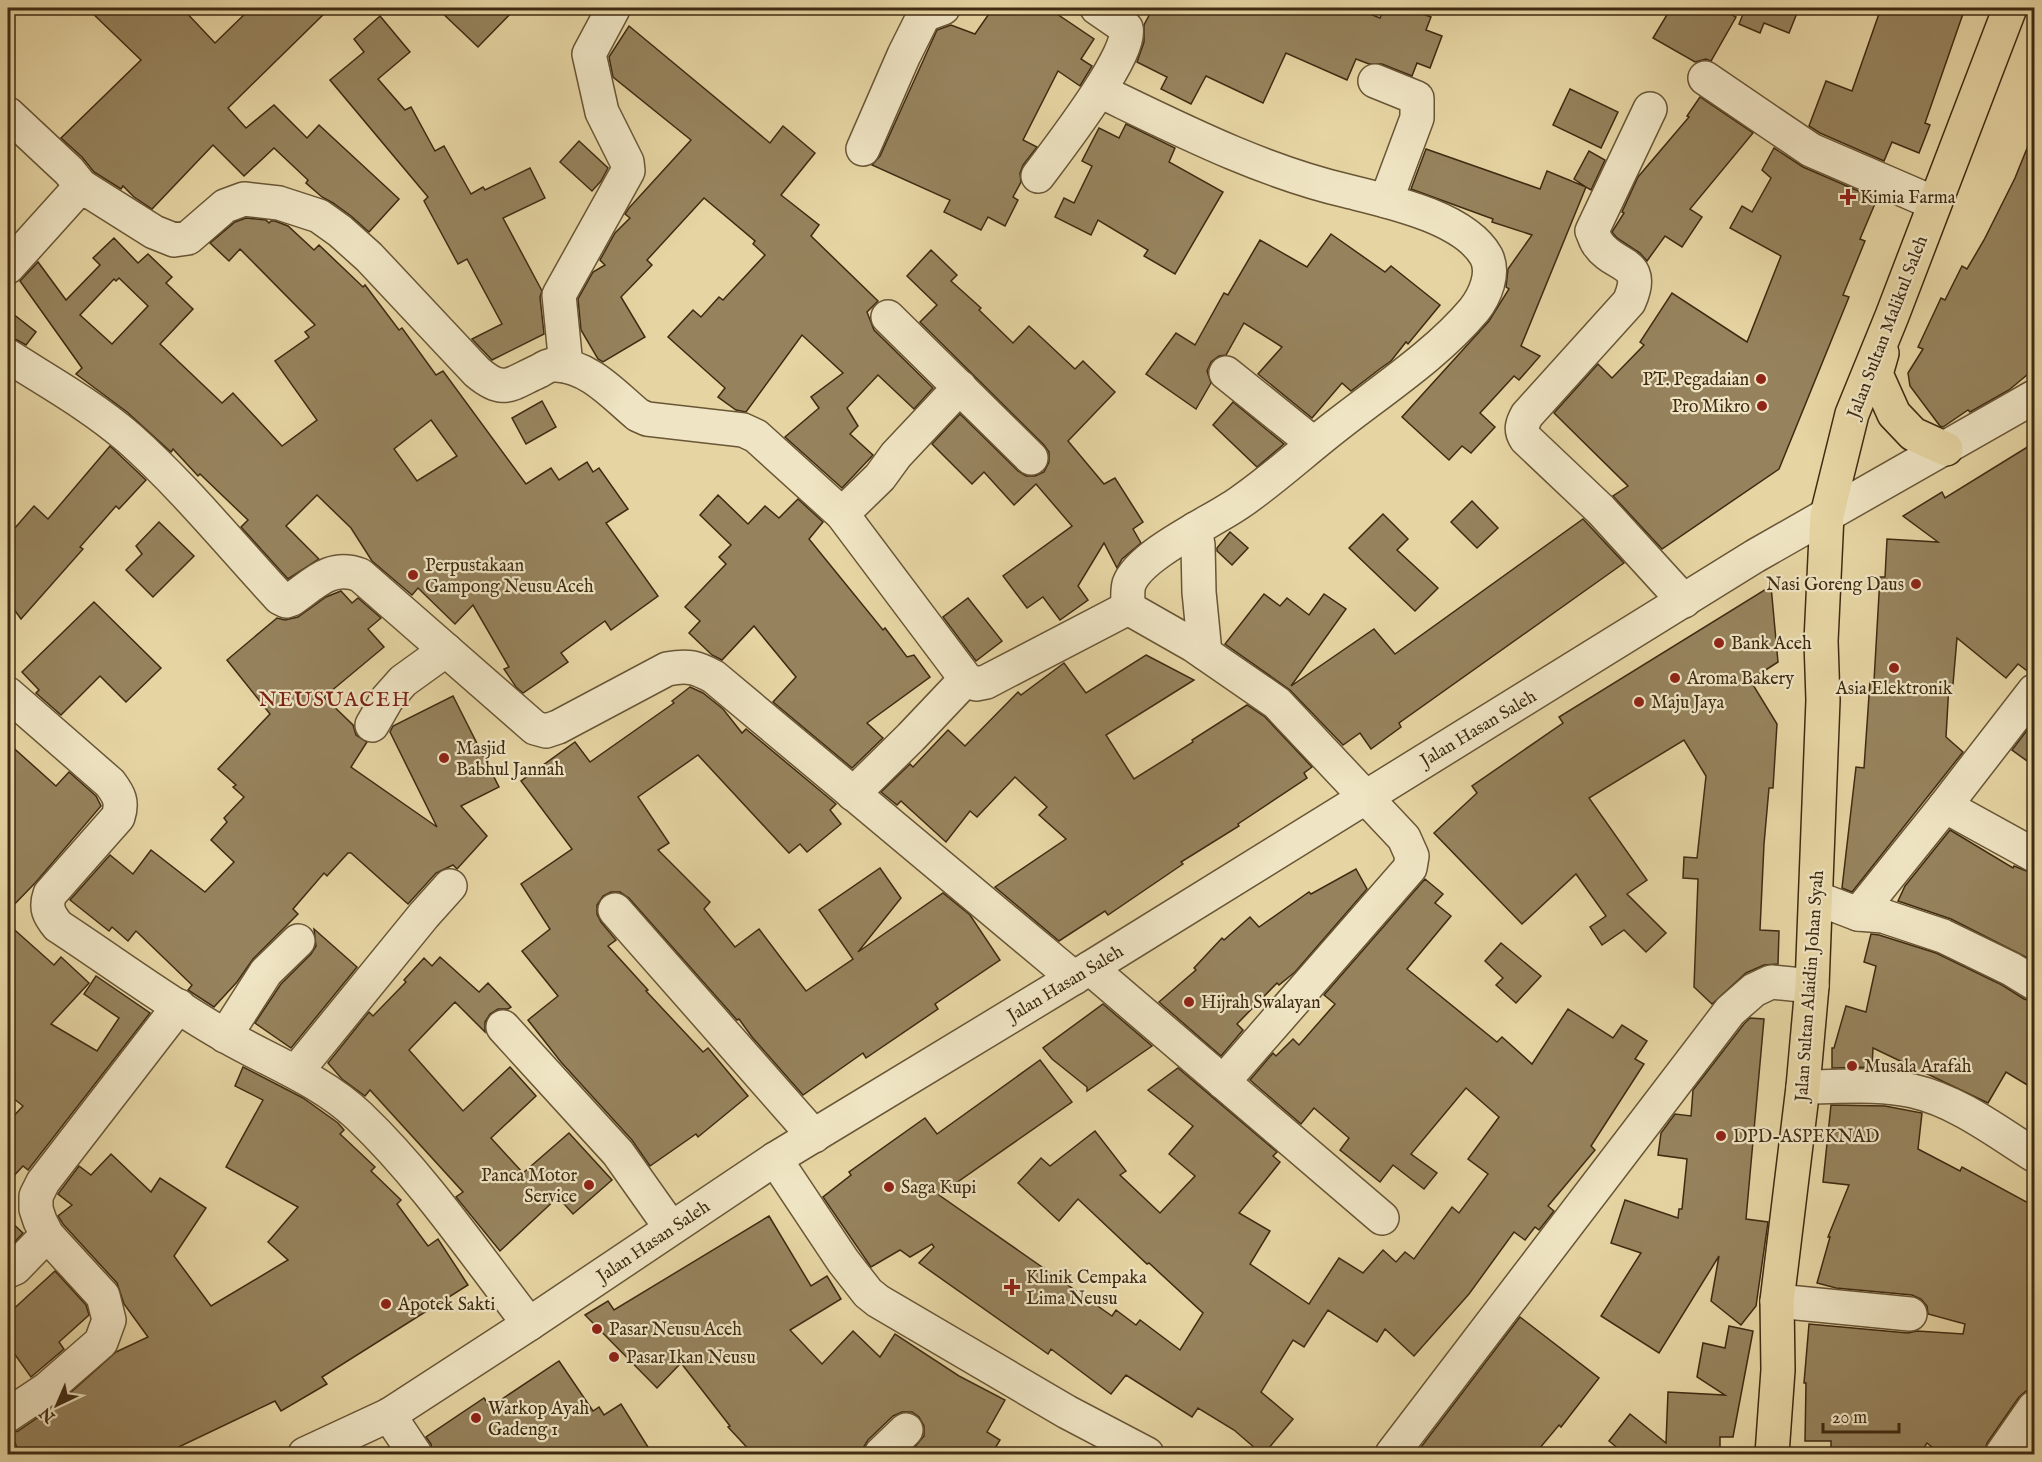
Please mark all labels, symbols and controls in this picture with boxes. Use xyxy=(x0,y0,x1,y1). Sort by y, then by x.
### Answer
place label: Kimia Farma xyxy=(1860,187,1956,210)
marker: Kimia Farma xyxy=(1841,190,1855,204)
street label: Jalan Sultan Malikul Saleh xyxy=(1842,233,1934,424)
place label: PT. Pegadaian xyxy=(1643,369,1749,392)
marker: PT. Pegadaian xyxy=(1754,372,1768,386)
place label: Pro Mikro xyxy=(1672,396,1750,419)
marker: Pro Mikro xyxy=(1755,399,1769,413)
place label: Perpustakaan Gampong Neusu Aceh xyxy=(425,555,594,599)
marker: Perpustakaan Gampong Neusu Aceh xyxy=(406,568,420,582)
place label: Nasi Goreng Daus xyxy=(1766,574,1904,597)
marker: Nasi Goreng Daus xyxy=(1909,577,1923,591)
place label: Bank Aceh xyxy=(1731,633,1812,656)
marker: Bank Aceh xyxy=(1712,636,1726,650)
marker: Asia Elektronik xyxy=(1887,661,1901,675)
place label: Aroma Bakery xyxy=(1686,668,1794,691)
marker: Aroma Bakery xyxy=(1668,671,1682,685)
place label: Asia Elektronik xyxy=(1835,678,1953,701)
street label: Jalan Hasan Saleh xyxy=(1415,685,1541,774)
district label: NEUSUACEH xyxy=(259,687,411,714)
place label: Maju Jaya xyxy=(1651,692,1724,715)
marker: Maju Jaya xyxy=(1632,695,1646,709)
place label: Masjid Babhul Jannah xyxy=(456,738,564,782)
marker: Masjid Babhul Jannah xyxy=(437,751,451,765)
street label: Jalan Sultan Alaidin Johan Syah xyxy=(1791,869,1830,1105)
street label: Jalan Hasan Saleh xyxy=(1002,940,1128,1029)
place label: Hijrah Swalayan xyxy=(1201,992,1321,1015)
marker: Hijrah Swalayan xyxy=(1182,995,1196,1009)
place label: Musala Arafah xyxy=(1864,1056,1972,1079)
marker: Musala Arafah xyxy=(1845,1059,1859,1073)
place label: DPD-ASPEKNAD xyxy=(1733,1126,1880,1149)
marker: DPD-ASPEKNAD xyxy=(1714,1129,1728,1143)
place label: Panca Motor Service xyxy=(481,1165,577,1209)
place label: Saga Kupi xyxy=(901,1177,976,1200)
marker: Panca Motor Service xyxy=(582,1178,596,1192)
marker: Saga Kupi xyxy=(882,1180,896,1194)
street label: Jalan Hasan Saleh xyxy=(591,1196,715,1290)
place label: Klinik Cempaka Lima Neusu xyxy=(1026,1267,1147,1311)
marker: Klinik Cempaka Lima Neusu xyxy=(1003,1278,1021,1296)
place label: Apotek Sakti xyxy=(397,1294,495,1317)
marker: Apotek Sakti xyxy=(379,1297,393,1311)
place label: Pasar Neusu Aceh xyxy=(609,1319,742,1342)
marker: Pasar Neusu Aceh xyxy=(590,1322,604,1336)
place label: Pasar Ikan Neusu xyxy=(626,1347,756,1370)
marker: Pasar Ikan Neusu xyxy=(607,1350,621,1364)
north arrow xyxy=(27,1375,87,1435)
scale bar xyxy=(1823,1396,1900,1434)
place label: Warkop Ayah Gadeng 1 xyxy=(488,1398,589,1442)
text: N xyxy=(36,1402,61,1427)
text: 20 m xyxy=(1832,1407,1867,1430)
marker: Warkop Ayah Gadeng 1 xyxy=(469,1411,483,1425)

